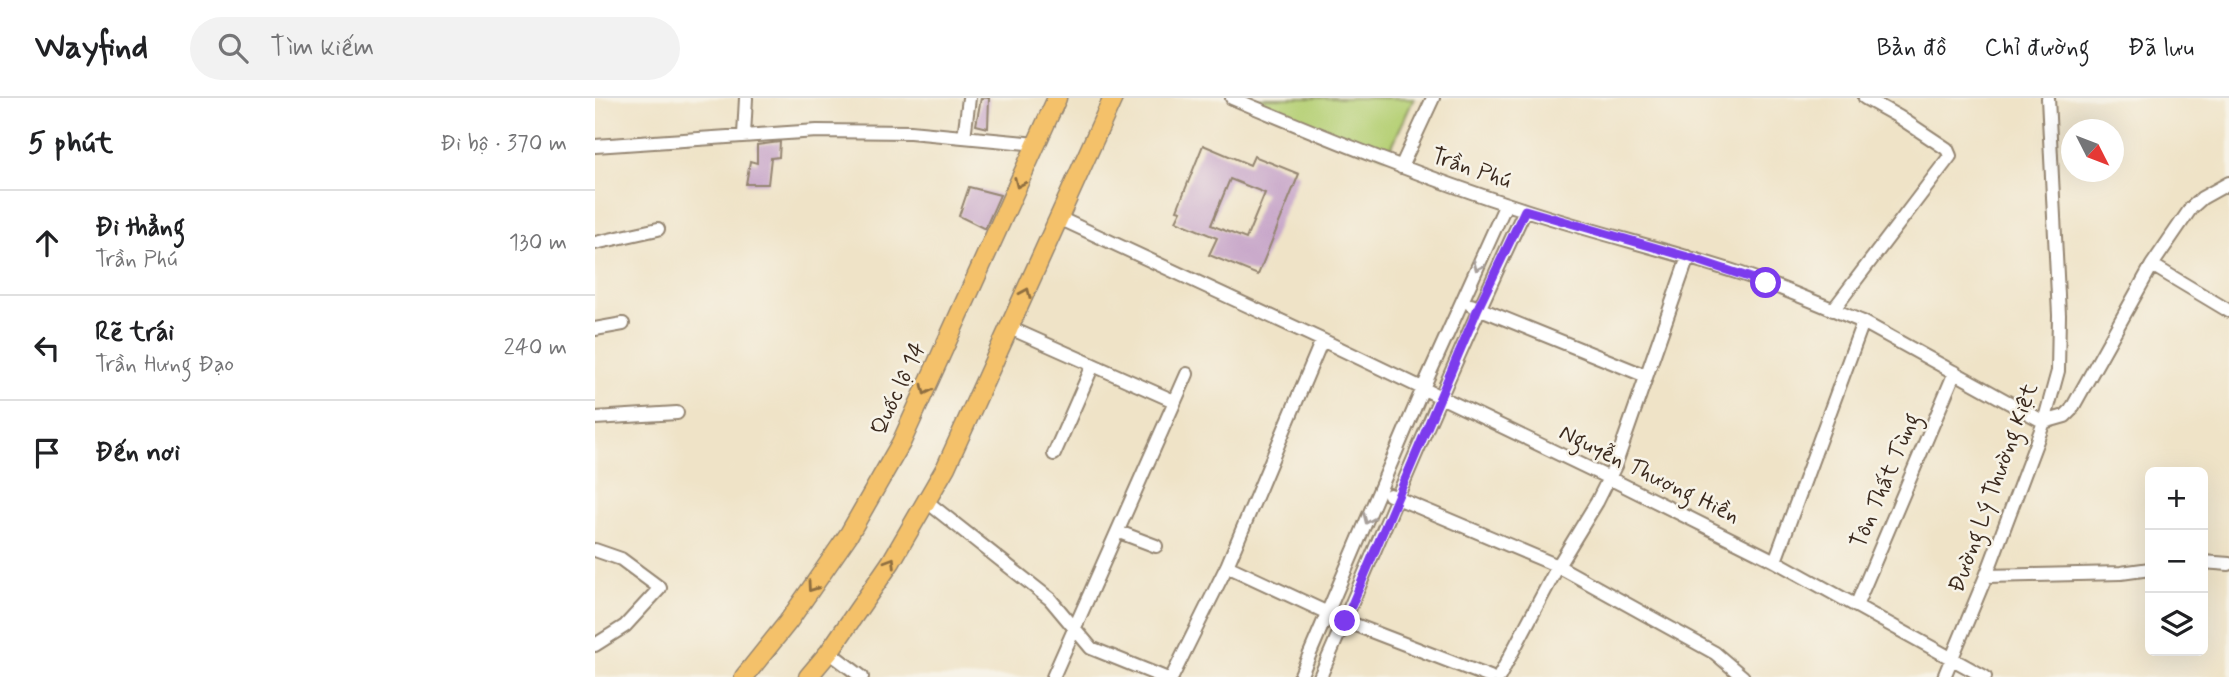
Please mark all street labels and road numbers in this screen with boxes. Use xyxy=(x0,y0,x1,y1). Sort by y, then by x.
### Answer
street label: Trần Phú xyxy=(1427,141,1515,197)
street label: Quốc lộ 14 xyxy=(864,338,934,440)
street label: Đường Lý Thường Kiệt xyxy=(1942,379,2048,598)
street label: Tôn Thất Tùng xyxy=(1844,409,1930,554)
street label: Nguyễn Thượng Hiền xyxy=(1553,418,1744,534)

